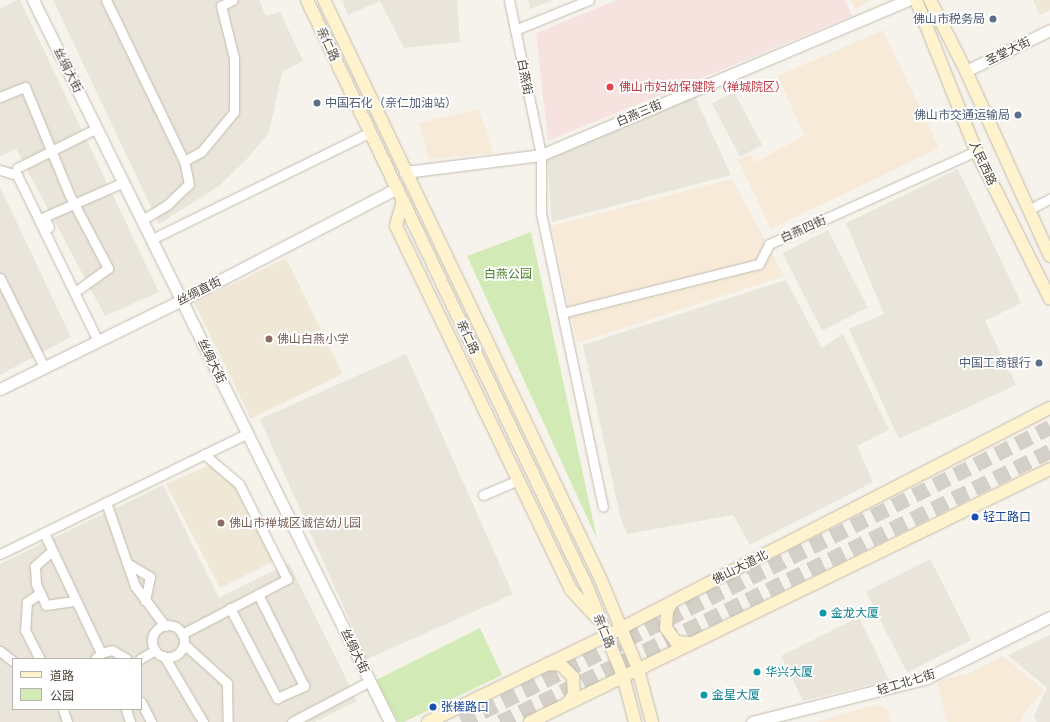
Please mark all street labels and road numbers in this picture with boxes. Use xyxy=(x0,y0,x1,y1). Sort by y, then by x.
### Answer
street label: 亲仁路 xyxy=(314,25,342,63)
street label: 圣堂大街 xyxy=(983,34,1033,68)
street label: 丝绸大街 xyxy=(51,45,85,95)
street label: 白燕街 xyxy=(514,58,536,96)
street label: 白燕三街 xyxy=(614,97,664,129)
street label: 人民西路 xyxy=(966,138,1000,188)
street label: 白燕四街 xyxy=(778,213,828,245)
street label: 丝绸直街 xyxy=(174,274,224,308)
street label: 亲仁路 xyxy=(454,318,482,356)
street label: 丝绸大街 xyxy=(195,336,229,386)
street label: 佛山大道北 xyxy=(710,547,770,587)
street label: 亲仁路 xyxy=(591,612,617,650)
street label: 丝绸大街 xyxy=(338,626,372,676)
street label: 轻工北七街 xyxy=(875,666,937,698)

